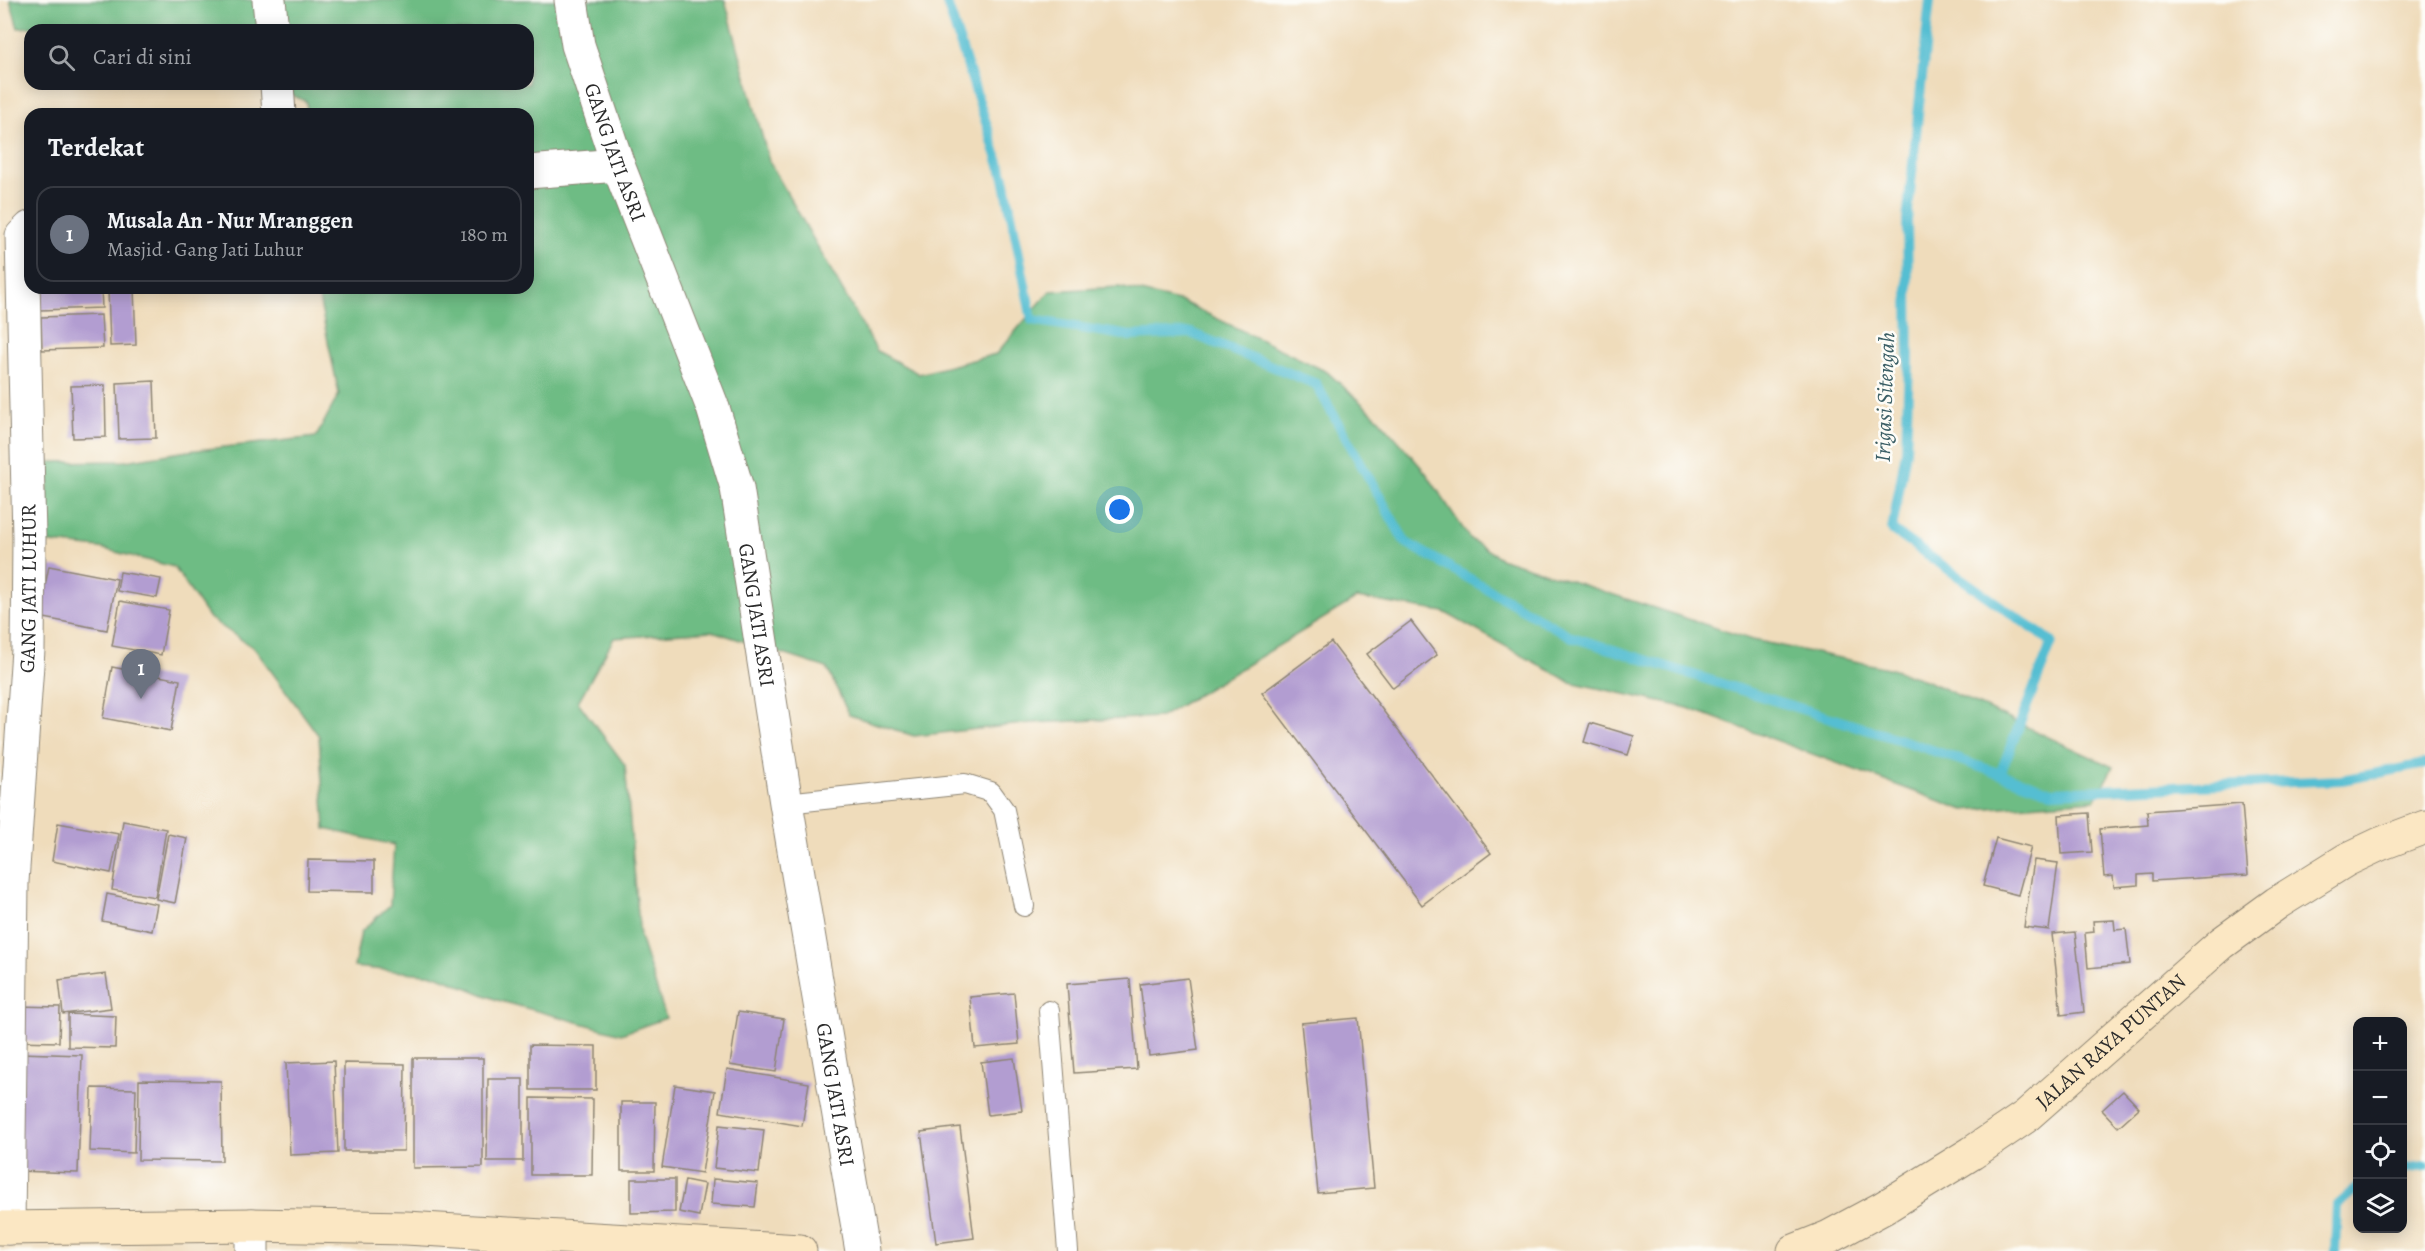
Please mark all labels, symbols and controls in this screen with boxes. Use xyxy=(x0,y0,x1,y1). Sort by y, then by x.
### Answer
search box xyxy=(24,24,534,90)
icon: search xyxy=(45,41,78,74)
text: Cari di sini xyxy=(93,42,192,72)
street label: GANG JATI ASRI xyxy=(578,79,653,226)
text: Terdekat xyxy=(48,130,144,165)
text: Musala An - Nur Mranggen xyxy=(107,206,353,236)
text: 1 xyxy=(66,221,73,248)
text: 180 m xyxy=(460,221,508,248)
text: Masjid · Gang Jati Luhur xyxy=(107,236,303,263)
water label: Irigasi Sitengah xyxy=(1868,332,1902,462)
your location xyxy=(1105,495,1134,524)
street label: GANG JATI LUHUR xyxy=(12,504,43,674)
street label: GANG JATI ASRI xyxy=(732,541,782,689)
pin: 1 xyxy=(122,650,160,699)
street label: JALAN RAYA PUNTAN xyxy=(2030,967,2192,1115)
map controls xyxy=(2353,1017,2407,1233)
button: + xyxy=(2353,1017,2407,1071)
street label: GANG JATI ASRI xyxy=(810,1021,861,1168)
button: − xyxy=(2353,1071,2407,1125)
button: locate xyxy=(2353,1125,2407,1179)
button: layers xyxy=(2353,1179,2407,1233)

